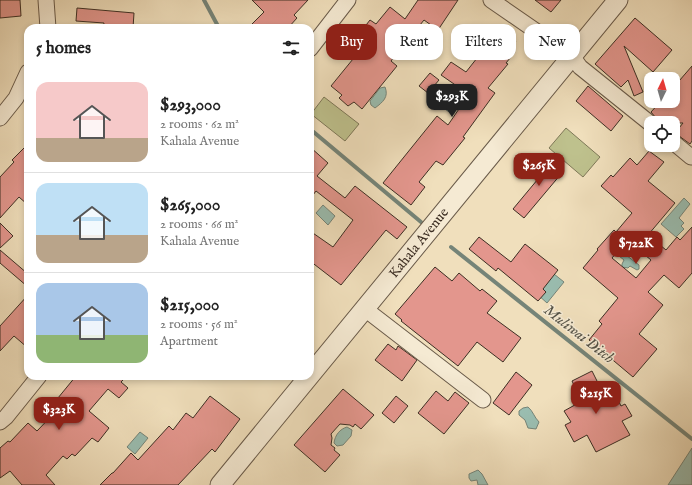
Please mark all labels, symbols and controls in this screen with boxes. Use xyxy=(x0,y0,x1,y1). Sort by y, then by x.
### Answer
chip: Buy xyxy=(326,24,377,60)
chip: Rent xyxy=(385,24,443,60)
chip: Filters xyxy=(451,24,516,60)
chip: New xyxy=(524,24,580,60)
icon: filters xyxy=(280,37,302,59)
text: 5 homes xyxy=(36,38,91,59)
north arrow xyxy=(644,72,680,108)
map controls xyxy=(644,72,680,152)
pin: $293K xyxy=(424,84,480,118)
text: $293K xyxy=(435,88,469,105)
text: $293,000 xyxy=(160,95,221,116)
icon: home xyxy=(68,98,116,146)
text: 2 rooms · 62 m² xyxy=(160,116,239,133)
button: locate xyxy=(644,116,680,152)
text: Kahala Avenue xyxy=(160,133,239,150)
pin: $265K xyxy=(511,153,567,187)
text: $265K xyxy=(523,157,555,174)
text: $265,000 xyxy=(160,195,220,216)
icon: home xyxy=(68,199,116,247)
street label: Kahala Avenue xyxy=(385,204,453,282)
text: 2 rooms · 66 m² xyxy=(160,216,238,233)
pin: $722K xyxy=(608,231,664,265)
text: Kahala Avenue xyxy=(160,233,239,250)
text: $722K xyxy=(619,235,653,252)
text: $215,000 xyxy=(160,295,219,316)
icon: home xyxy=(68,299,116,347)
water label: Muliwai Ditch xyxy=(540,301,619,368)
text: 2 rooms · 56 m² xyxy=(160,316,238,333)
text: Apartment xyxy=(160,333,218,350)
pin: $215K xyxy=(568,381,624,415)
text: $215K xyxy=(580,385,612,402)
pin: $323K xyxy=(31,397,87,431)
text: $323K xyxy=(43,401,75,418)

